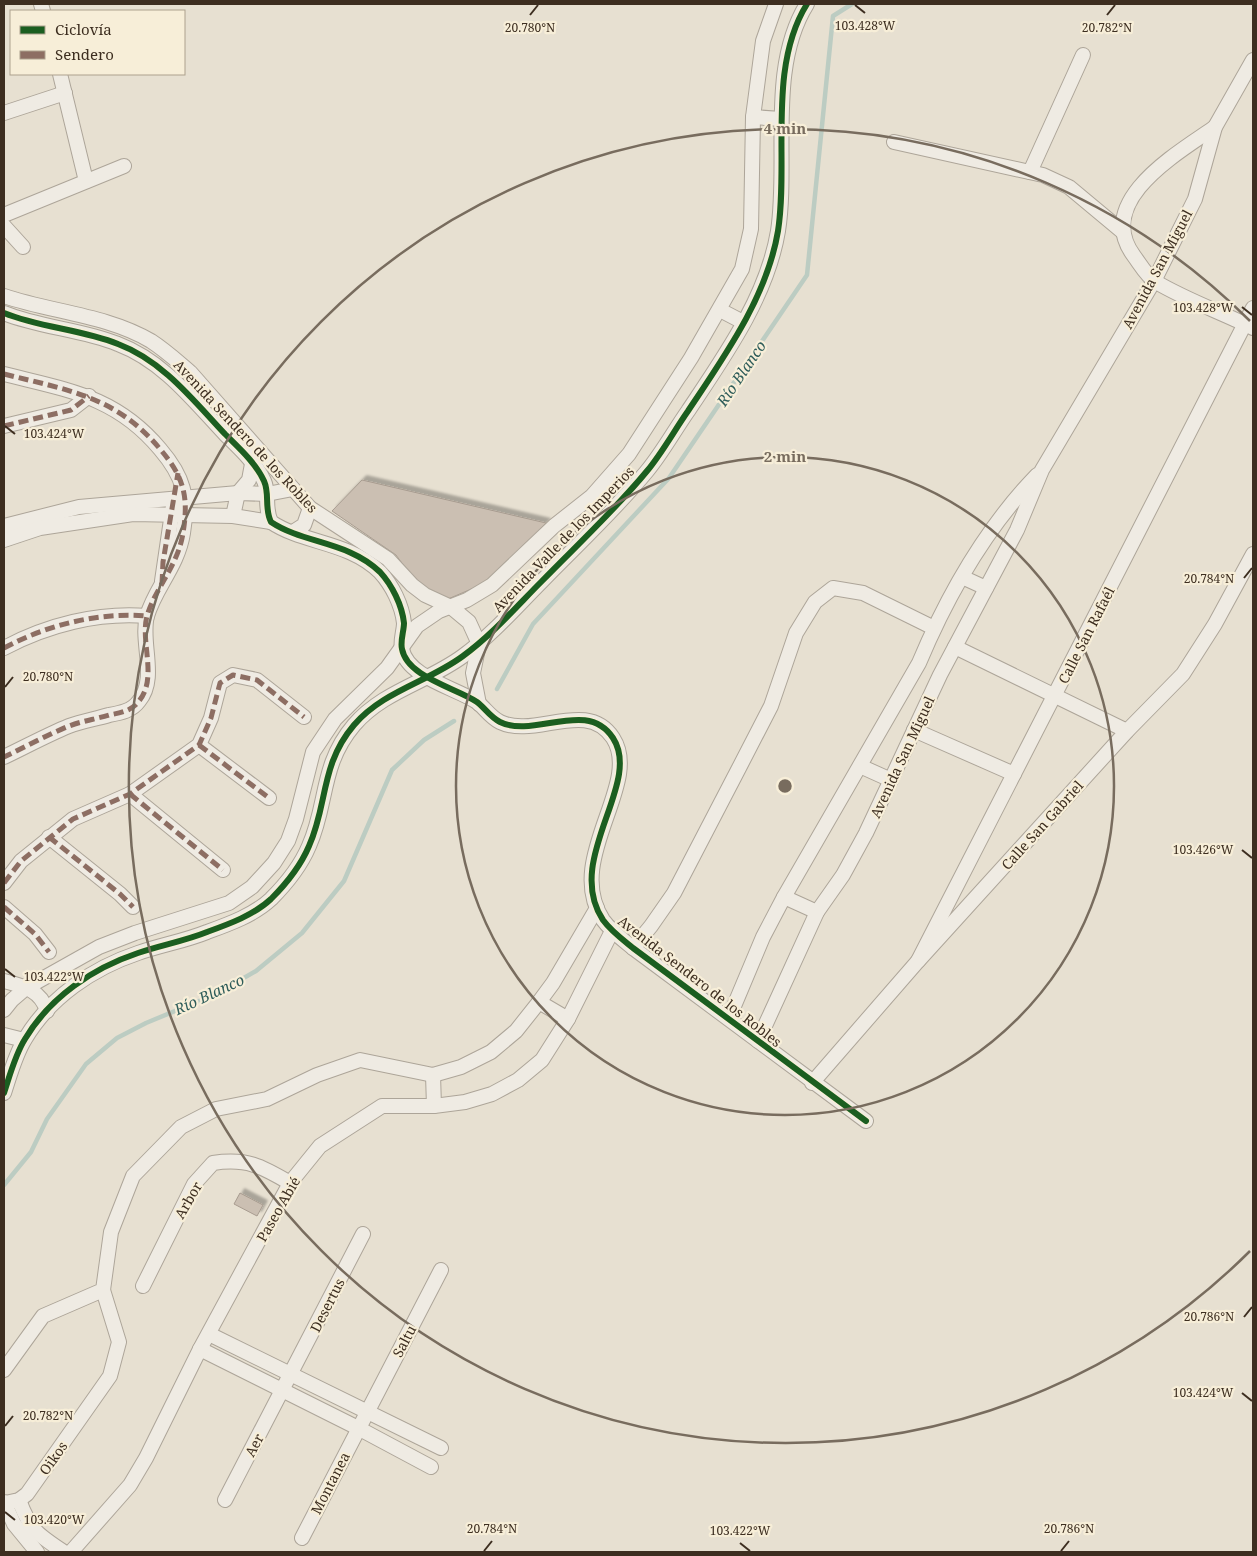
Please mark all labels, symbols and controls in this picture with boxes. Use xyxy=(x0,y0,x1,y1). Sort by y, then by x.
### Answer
legend xyxy=(10,10,185,75)
text: 103.428°W xyxy=(835,17,896,34)
text: Ciclovía xyxy=(55,19,112,39)
text: 20.780°N xyxy=(505,19,555,36)
text: 20.782°N xyxy=(1082,19,1132,36)
text: Sendero xyxy=(55,44,114,64)
text: 4 min xyxy=(764,118,806,138)
street label: Avenida San Miguel xyxy=(1118,206,1197,332)
text: 103.428°W xyxy=(1173,299,1234,316)
water label: Río Blanco xyxy=(711,336,770,411)
street label: Avenida Sendero de los Robles xyxy=(170,355,322,517)
text: 103.424°W xyxy=(24,425,85,442)
text: 2 min xyxy=(764,446,806,466)
street label: Avenida Valle de los Imperios xyxy=(488,462,638,616)
text: 20.784°N xyxy=(1184,570,1234,587)
street label: Calle San Rafaél xyxy=(1053,583,1119,687)
text: 20.780°N xyxy=(23,668,73,685)
street label: Avenida San Miguel xyxy=(865,692,939,821)
street label: Calle San Gabriel xyxy=(997,776,1088,874)
centre of rings xyxy=(776,777,794,795)
text: 103.426°W xyxy=(1173,841,1234,858)
street label: Avenida Sendero de los Robles xyxy=(614,911,786,1051)
text: 103.422°W xyxy=(24,968,85,985)
water label: Río Blanco xyxy=(170,969,247,1019)
street label: Paseo Abié xyxy=(252,1173,304,1245)
street label: Arbor xyxy=(170,1178,206,1222)
street label: Desertus xyxy=(305,1275,349,1335)
text: 20.786°N xyxy=(1184,1308,1234,1325)
street label: Saltu xyxy=(388,1322,420,1360)
text: 103.424°W xyxy=(1173,1384,1234,1401)
text: 20.782°N xyxy=(23,1407,73,1424)
street label: Aer xyxy=(240,1430,268,1460)
street label: Oikos xyxy=(35,1437,71,1479)
street label: Montanea xyxy=(306,1449,354,1517)
text: 103.420°W xyxy=(24,1511,85,1528)
text: 20.784°N xyxy=(467,1520,517,1537)
text: 20.786°N xyxy=(1044,1520,1094,1537)
text: 103.422°W xyxy=(710,1522,771,1539)

